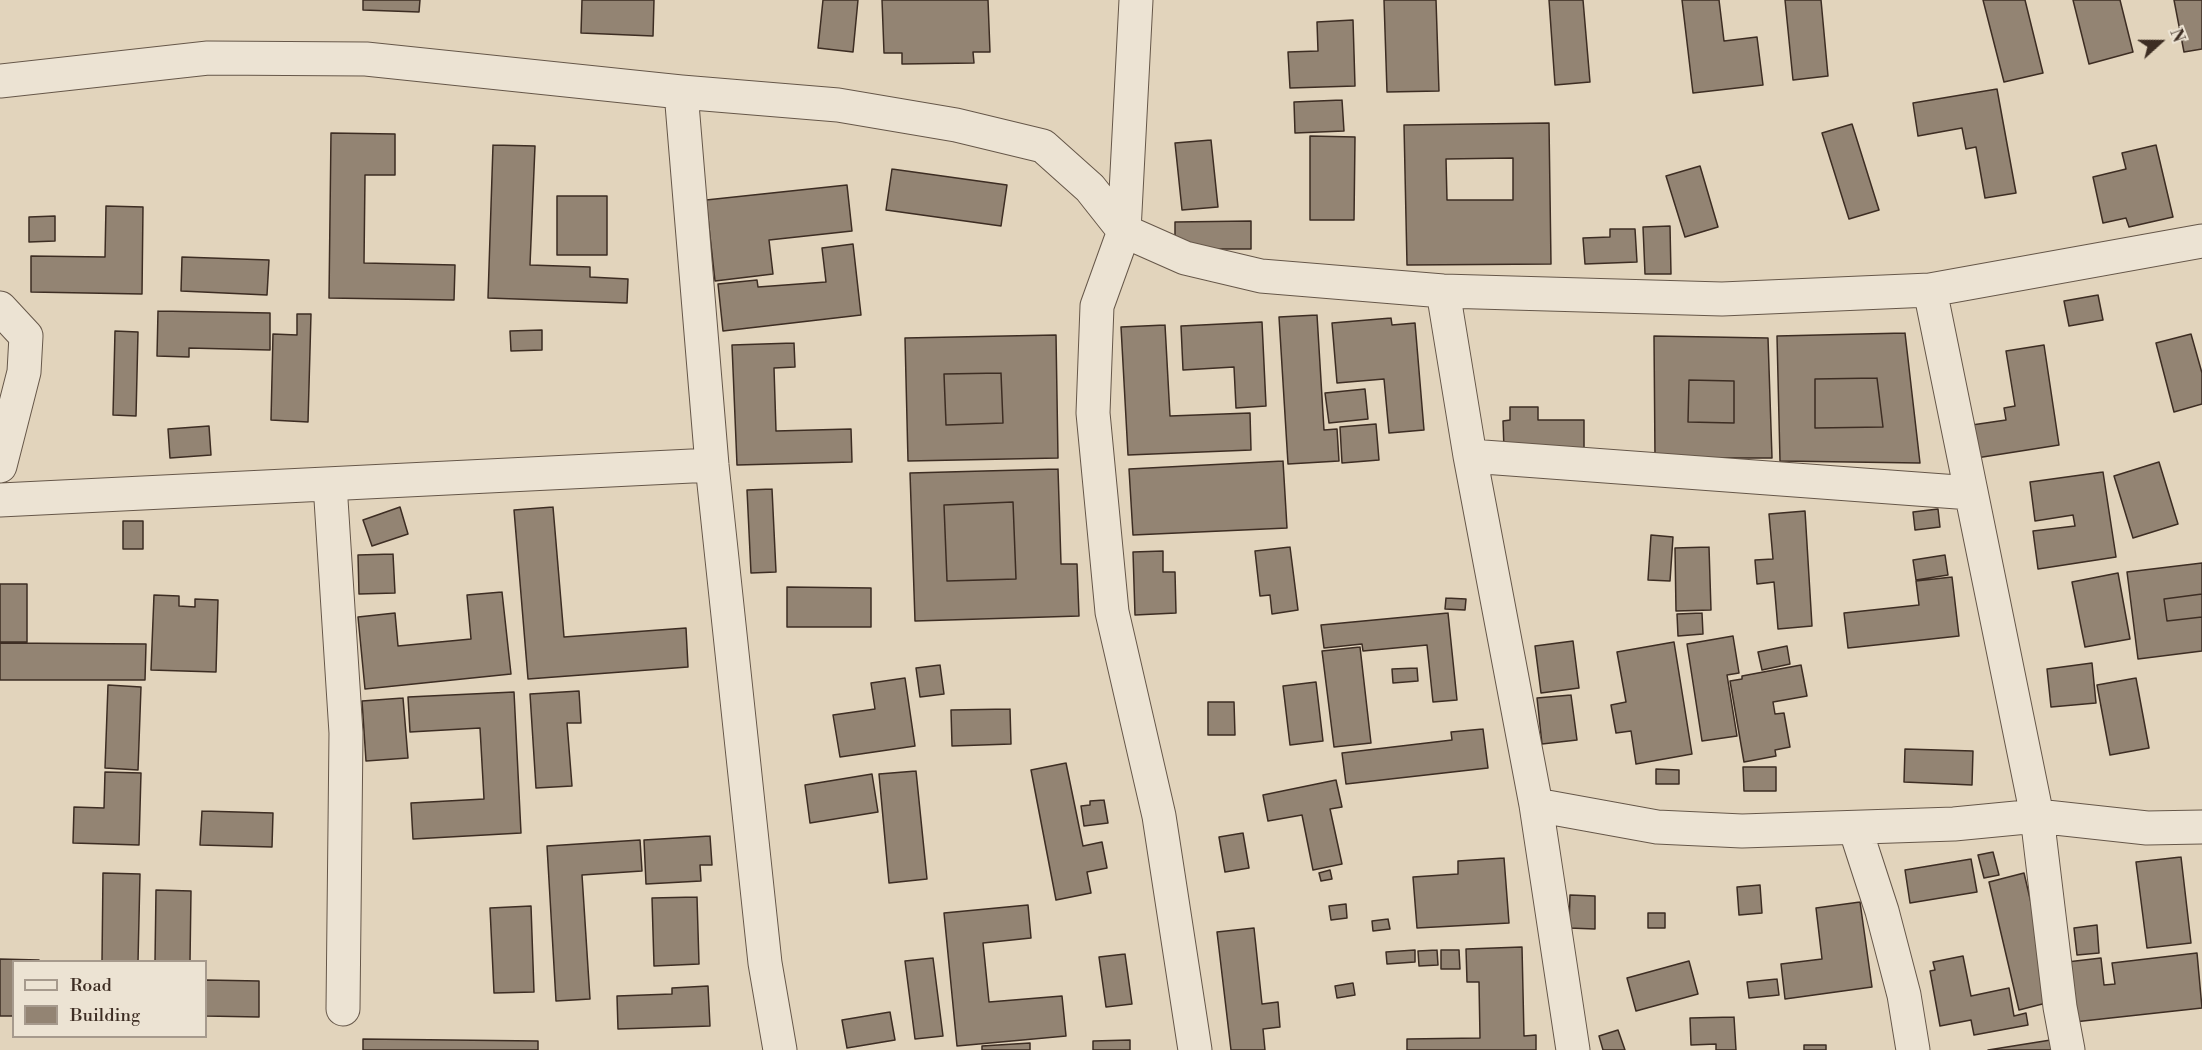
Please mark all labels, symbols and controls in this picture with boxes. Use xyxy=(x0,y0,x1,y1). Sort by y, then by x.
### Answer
north arrow xyxy=(2130,12,2190,72)
text: N xyxy=(2165,26,2188,45)
legend xyxy=(12,960,207,1038)
text: Road xyxy=(70,974,112,997)
text: Building xyxy=(70,1004,140,1027)

